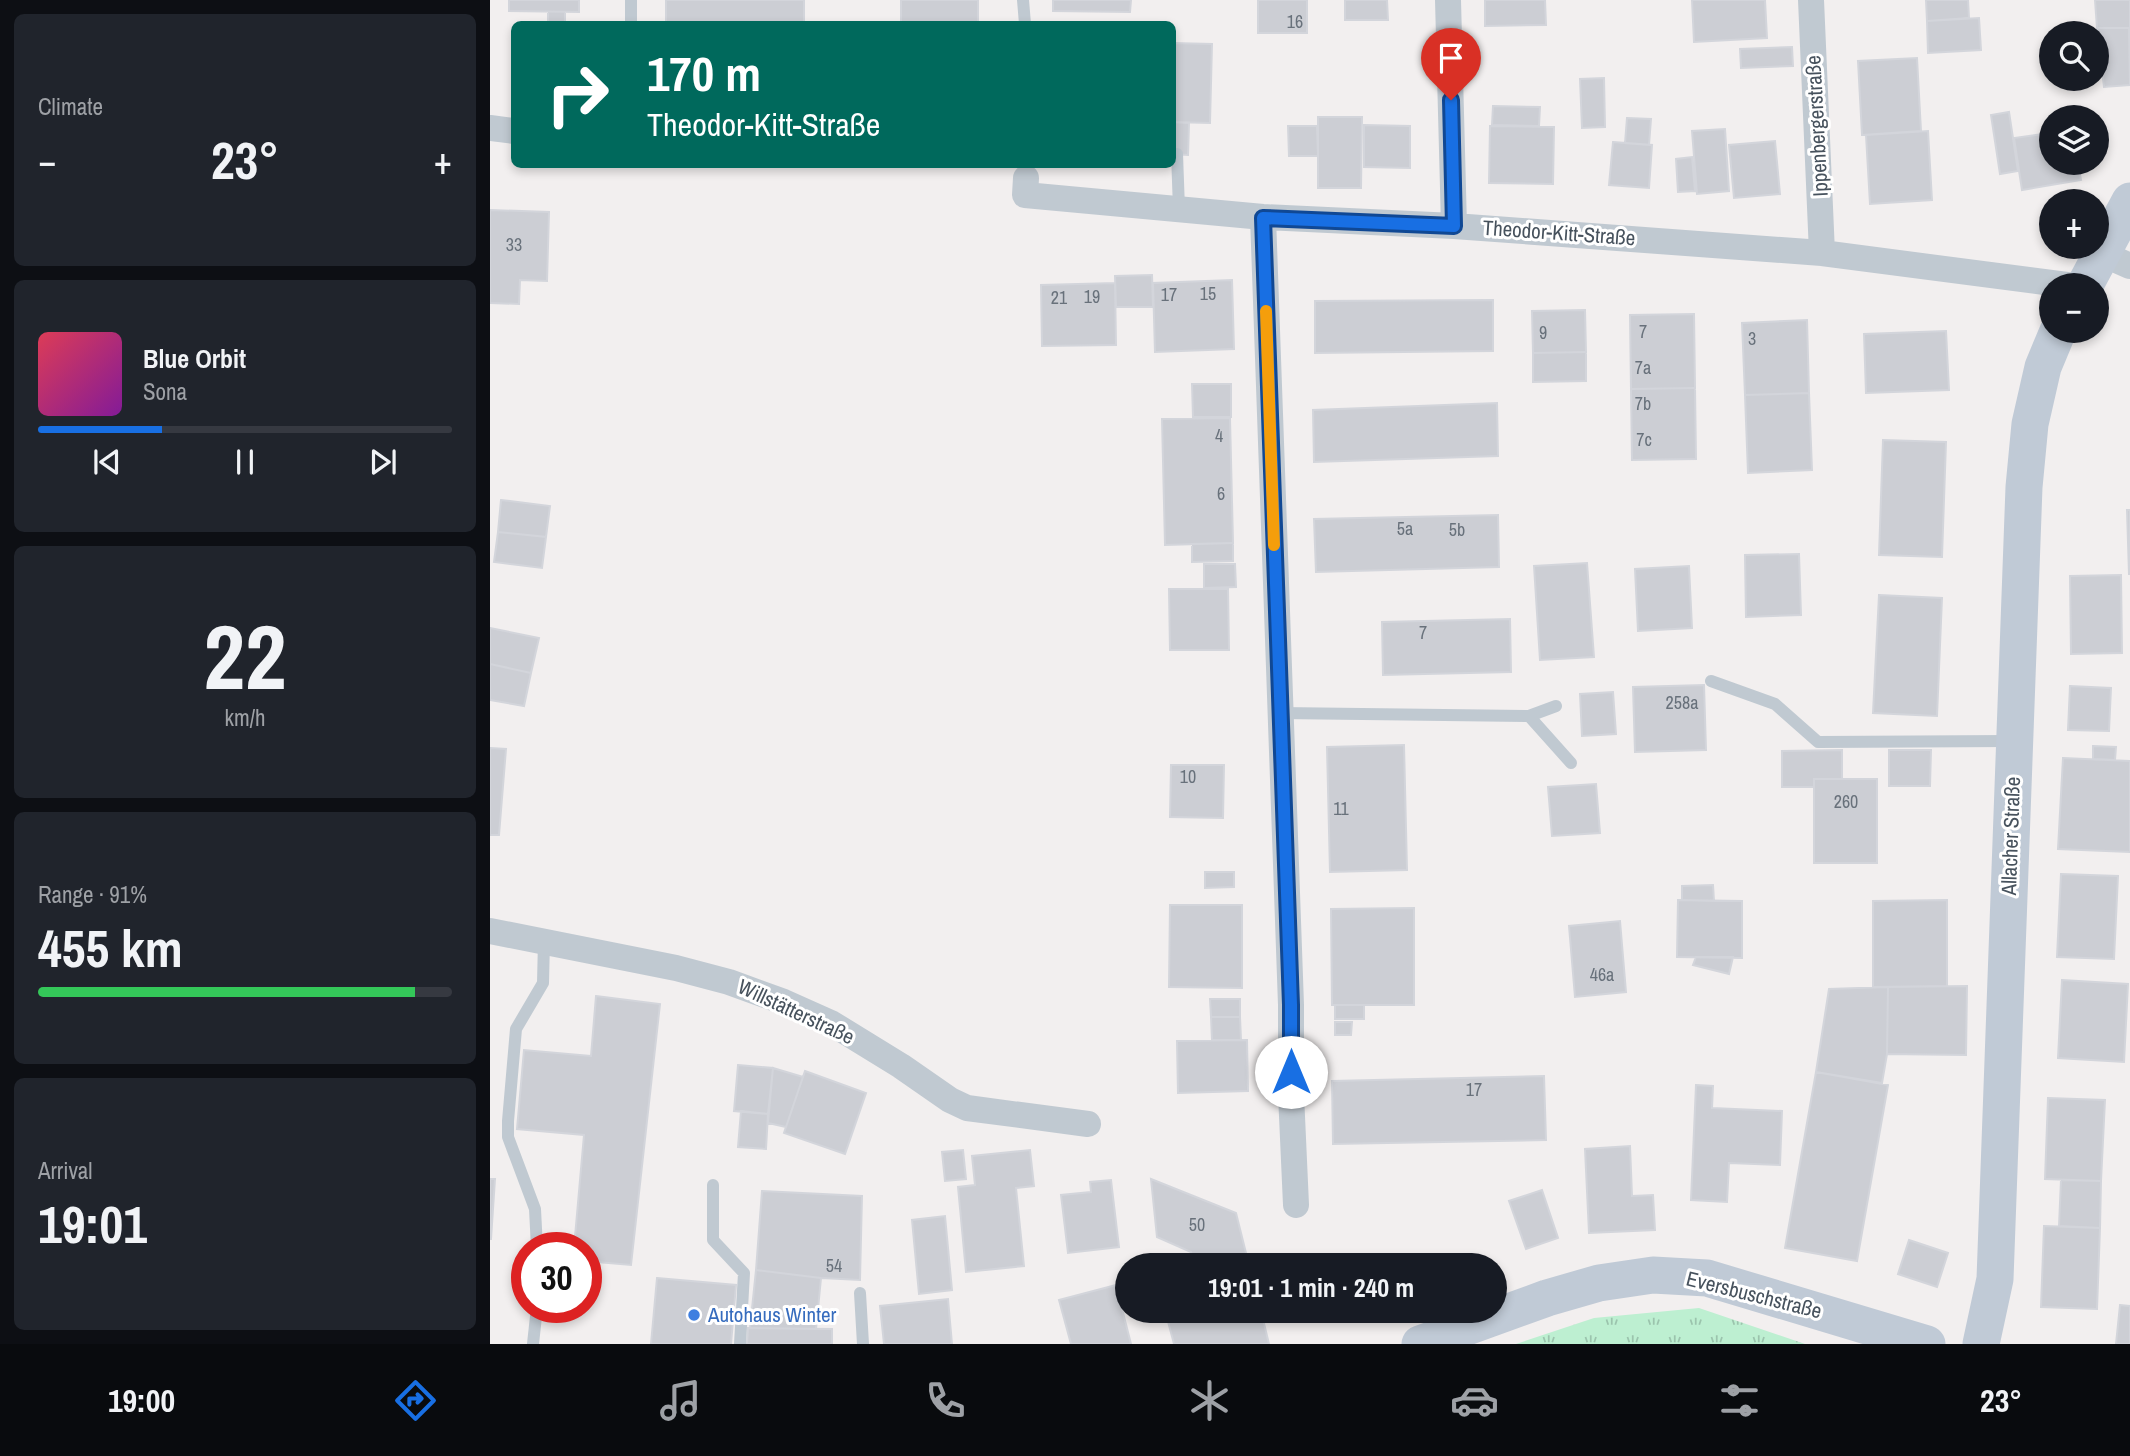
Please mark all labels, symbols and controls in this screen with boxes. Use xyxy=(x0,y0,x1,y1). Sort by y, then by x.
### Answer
house number: 16 xyxy=(1287,9,1303,34)
map controls xyxy=(2039,21,2109,343)
button: search xyxy=(2039,21,2109,91)
pin xyxy=(1421,28,1481,100)
icon: arrive xyxy=(1432,39,1470,77)
text: 170 m xyxy=(647,40,761,106)
icon: right xyxy=(532,49,623,140)
street label: Ippenbergerstraße xyxy=(1798,55,1835,198)
text: Climate xyxy=(38,91,103,122)
text: Theodor-Kitt-Straße xyxy=(647,103,880,146)
button: layers xyxy=(2039,105,2109,175)
text: 23° xyxy=(211,125,279,195)
text: − xyxy=(38,135,56,186)
text: + xyxy=(434,135,452,186)
button: + xyxy=(2039,189,2109,259)
street label: Theodor-Kitt-Straße xyxy=(1482,213,1636,252)
house number: 33 xyxy=(506,232,522,257)
button: − xyxy=(2039,273,2109,343)
house number: 15 xyxy=(1200,281,1216,306)
house number: 17 xyxy=(1161,282,1177,307)
house number: 19 xyxy=(1084,284,1100,309)
house number: 21 xyxy=(1051,285,1068,310)
house number: 7 xyxy=(1639,319,1647,344)
house number: 9 xyxy=(1539,320,1547,345)
house number: 3 xyxy=(1748,326,1756,351)
text: Blue Orbit xyxy=(143,341,246,376)
house number: 7a xyxy=(1635,355,1651,380)
text: Sona xyxy=(143,376,187,407)
house number: 7b xyxy=(1635,391,1651,416)
house number: 4 xyxy=(1215,423,1223,448)
house number: 7c xyxy=(1636,427,1652,452)
icon: previous xyxy=(88,443,126,481)
icon: pause xyxy=(226,443,264,481)
icon: next xyxy=(364,443,402,481)
house number: 6 xyxy=(1217,481,1225,506)
house number: 5a xyxy=(1397,516,1413,541)
house number: 5b xyxy=(1449,517,1465,542)
text: 22 xyxy=(204,595,287,717)
house number: 7 xyxy=(1419,620,1427,645)
house number: 258a xyxy=(1666,690,1698,715)
text: km/h xyxy=(225,702,265,733)
house number: 10 xyxy=(1180,764,1196,789)
street label: Allacher Straße xyxy=(1994,776,2027,897)
house number: 260 xyxy=(1834,789,1858,814)
house number: 11 xyxy=(1333,796,1349,821)
text: Range · 91% xyxy=(38,879,147,910)
text: 455 km xyxy=(38,913,183,983)
house number: 46a xyxy=(1590,962,1614,987)
street label: Willstätterstraße xyxy=(733,972,859,1051)
position arrow xyxy=(1254,1035,1328,1109)
house number: 17 xyxy=(1466,1077,1482,1102)
text: Arrival xyxy=(38,1155,93,1186)
text: 19:01 xyxy=(38,1189,147,1259)
house number: 50 xyxy=(1189,1212,1205,1237)
speed limit sign: 30 xyxy=(511,1232,602,1323)
house number: 54 xyxy=(826,1253,842,1278)
street label: Eversbuschstraße xyxy=(1683,1264,1825,1325)
text: 19:01 · 1 min · 240 m xyxy=(1208,1270,1414,1305)
place label: Autohaus Winter xyxy=(707,1300,837,1329)
marker: Autohaus Winter xyxy=(686,1307,702,1323)
icon: directions xyxy=(391,1376,440,1425)
icon: music xyxy=(656,1376,705,1425)
icon: phone xyxy=(921,1376,970,1425)
icon: climate xyxy=(1185,1376,1234,1425)
icon: car xyxy=(1450,1376,1499,1425)
icon: filters xyxy=(1715,1376,1764,1425)
text: 19:00 xyxy=(108,1379,175,1422)
text: 23° xyxy=(1980,1379,2022,1422)

